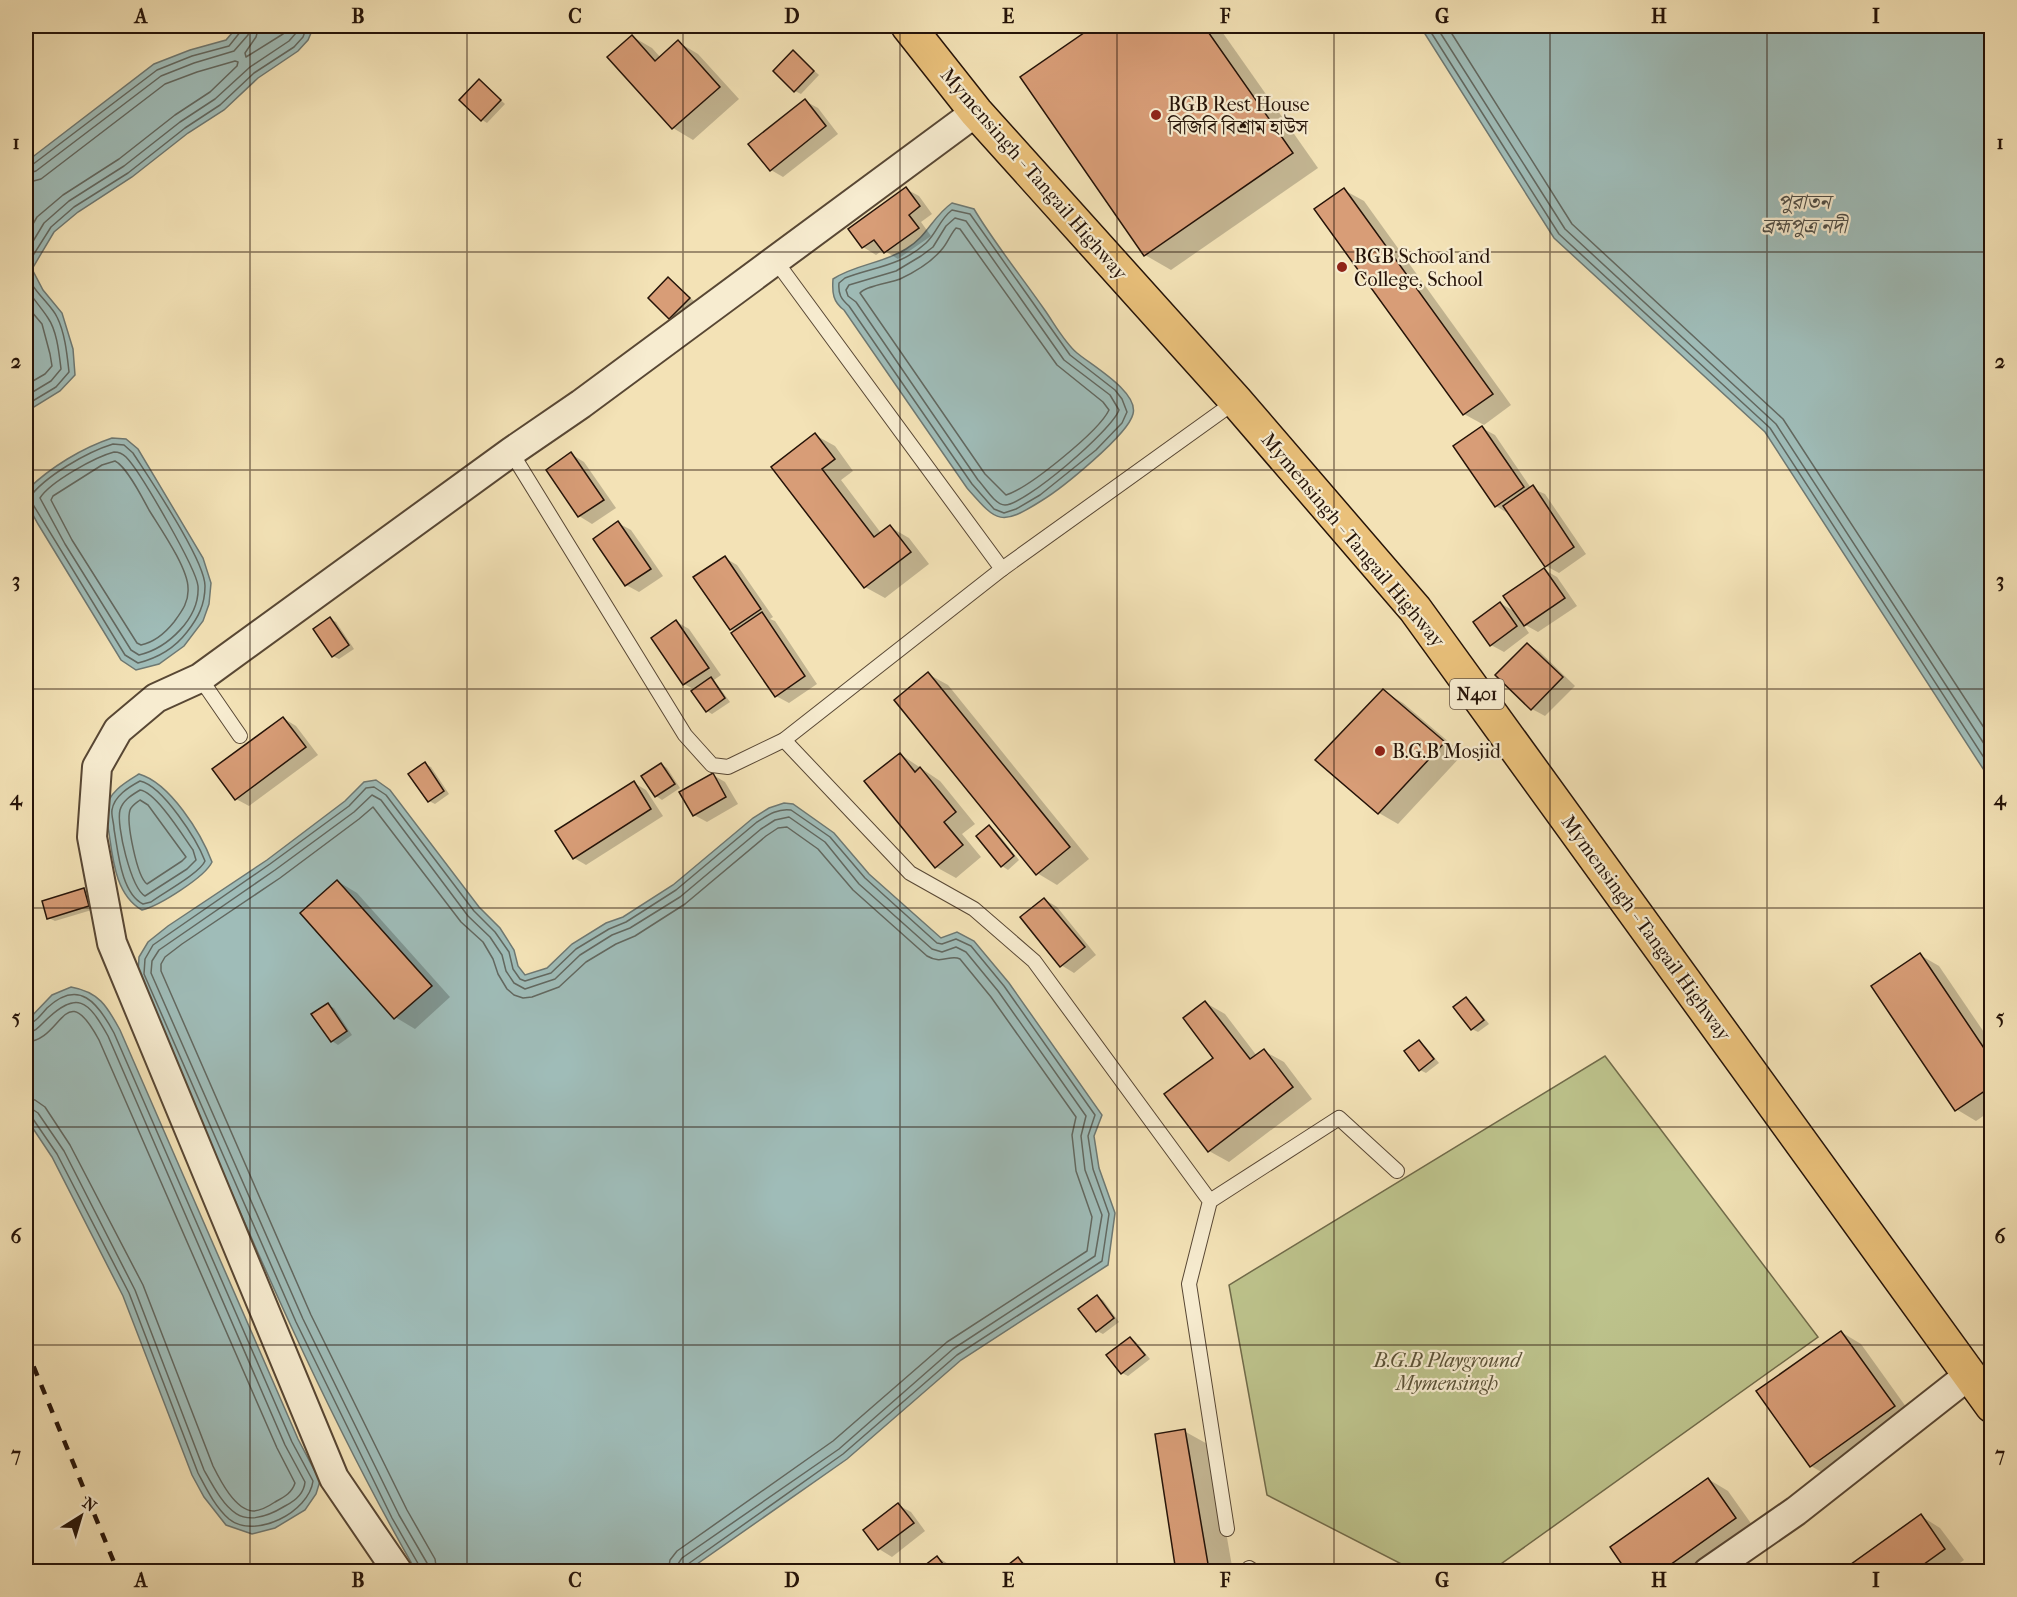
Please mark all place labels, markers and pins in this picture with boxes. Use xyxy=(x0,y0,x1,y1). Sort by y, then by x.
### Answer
place label: BGB Rest House বিজিবি বিশ্রাম হাউস xyxy=(1167,93,1310,139)
marker: BGB Rest House বিজিবি বিশ্রাম হাউস xyxy=(1149,108,1163,122)
place label: BGB School and College, School xyxy=(1354,245,1491,291)
marker: BGB School and College, School xyxy=(1335,260,1349,274)
place label: B.G.B Mosjid xyxy=(1392,740,1502,763)
marker: B.G.B Mosjid xyxy=(1373,744,1387,758)

